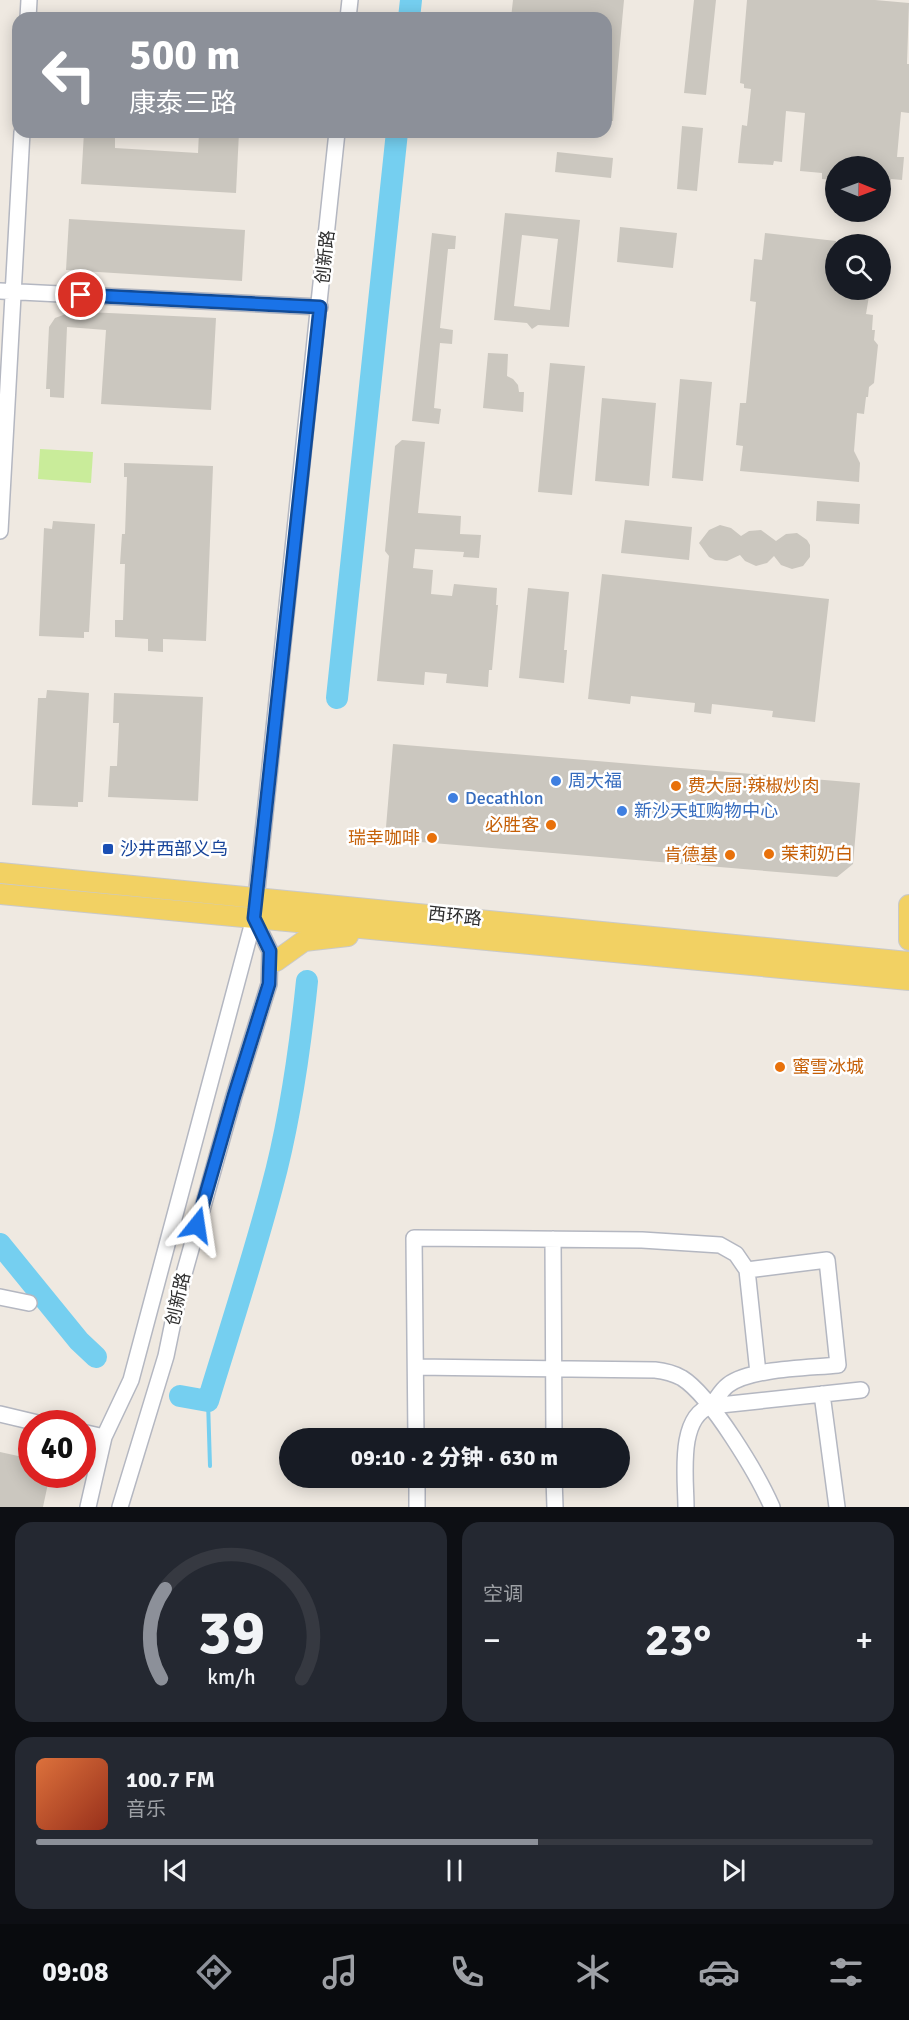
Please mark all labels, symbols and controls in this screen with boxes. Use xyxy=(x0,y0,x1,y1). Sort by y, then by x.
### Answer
text: 500 m xyxy=(129,30,240,81)
icon: left xyxy=(30,36,108,114)
text: 康泰三路 xyxy=(129,87,237,120)
north arrow xyxy=(825,156,891,222)
map controls xyxy=(825,156,891,300)
street label: 创新路 xyxy=(311,229,339,285)
button: search xyxy=(825,234,891,300)
pin xyxy=(55,269,106,320)
icon: arrive xyxy=(64,278,97,311)
place label: 周大福 xyxy=(568,770,622,792)
marker: 周大福 xyxy=(549,774,563,788)
place label: 费大厨·辣椒炒肉 xyxy=(688,775,819,797)
marker: 费大厨·辣椒炒肉 xyxy=(669,779,683,793)
place label: Decathlon xyxy=(465,787,543,809)
marker: Decathlon xyxy=(446,791,460,805)
place label: 新沙天虹购物中心 xyxy=(634,800,778,822)
marker: 新沙天虹购物中心 xyxy=(615,804,629,818)
place label: 必胜客 xyxy=(485,814,539,836)
marker: 必胜客 xyxy=(544,818,558,832)
place label: 瑞幸咖啡 xyxy=(348,827,420,849)
marker: 瑞幸咖啡 xyxy=(425,831,439,845)
place label: 沙井西部义乌 xyxy=(120,838,228,860)
marker: 沙井西部义乌 xyxy=(101,842,115,856)
place label: 茉莉奶白 xyxy=(781,843,853,865)
place label: 肯德基 xyxy=(664,844,718,866)
marker: 茉莉奶白 xyxy=(762,847,776,861)
marker: 肯德基 xyxy=(723,848,737,862)
street label: 西环路 xyxy=(427,902,483,930)
place label: 蜜雪冰城 xyxy=(792,1056,864,1078)
marker: 蜜雪冰城 xyxy=(773,1060,787,1074)
position arrow xyxy=(165,1193,229,1257)
street label: 创新路 xyxy=(161,1270,195,1328)
speed limit sign: 40 xyxy=(18,1410,96,1488)
text: 09:10 · 2 分钟 · 630 m xyxy=(351,1444,558,1471)
text: 空调 xyxy=(483,1582,523,1607)
text: 39 xyxy=(197,1594,265,1671)
text: 23° xyxy=(645,1613,711,1668)
text: − xyxy=(483,1620,501,1661)
text: + xyxy=(855,1620,873,1661)
text: km/h xyxy=(207,1664,255,1690)
text: 100.7 FM xyxy=(126,1766,215,1793)
text: 音乐 xyxy=(126,1797,166,1822)
icon: previous xyxy=(159,1854,192,1887)
icon: pause xyxy=(438,1854,471,1887)
icon: next xyxy=(717,1854,750,1887)
icon: directions xyxy=(193,1951,235,1993)
icon: music xyxy=(319,1951,361,1993)
icon: phone xyxy=(446,1951,488,1993)
icon: climate xyxy=(572,1951,614,1993)
icon: car xyxy=(698,1951,740,1993)
icon: filters xyxy=(825,1951,867,1993)
text: 09:08 xyxy=(42,1956,108,1989)

